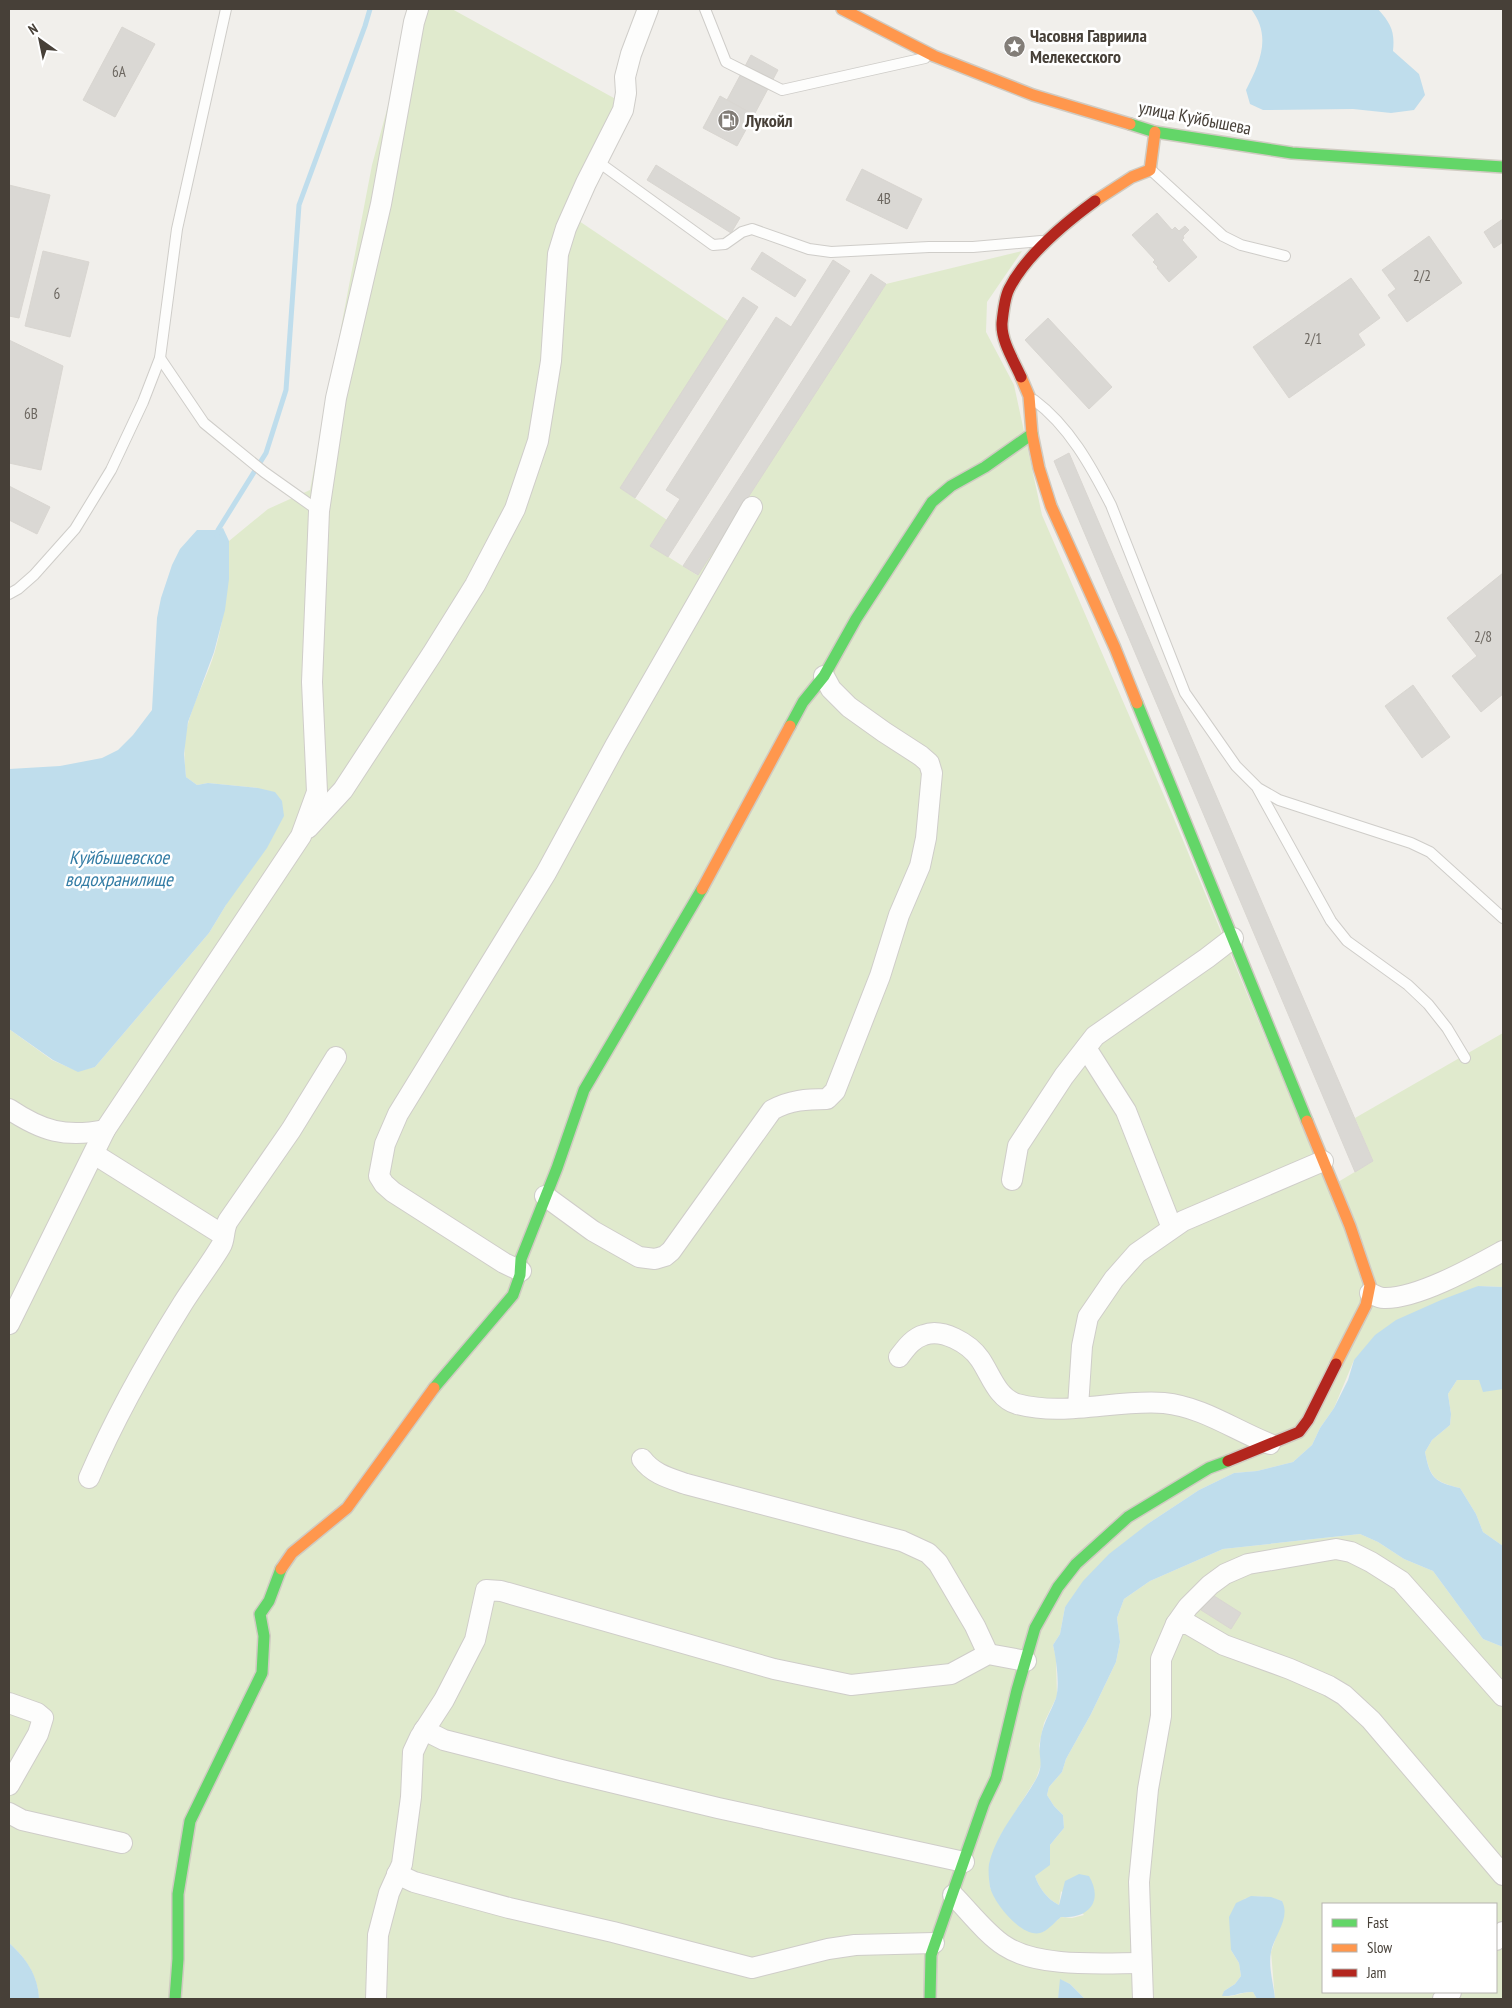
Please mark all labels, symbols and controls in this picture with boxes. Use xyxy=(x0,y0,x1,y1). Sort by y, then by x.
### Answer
north arrow xyxy=(15,15,65,65)
text: N xyxy=(25,19,41,39)
place label: Часовня Гавриила Мелекесского xyxy=(1030,24,1147,68)
place icon: Часовня Гавриила Мелекесского xyxy=(1002,34,1026,58)
house number: 6А xyxy=(112,62,127,81)
street label: улица Куйбышева xyxy=(1137,95,1253,140)
fuel station icon: Лукойл xyxy=(717,109,741,133)
place label: Лукойл xyxy=(744,109,793,132)
house number: 4В xyxy=(877,189,891,208)
house number: 2/2 xyxy=(1413,266,1431,285)
house number: 6 xyxy=(54,284,61,303)
house number: 2/1 xyxy=(1304,329,1322,348)
house number: 6В xyxy=(24,404,38,423)
house number: 2/8 xyxy=(1474,627,1492,646)
water label: Куйбышевское водохранилище xyxy=(65,845,174,891)
legend xyxy=(1322,1903,1497,1993)
text: Fast xyxy=(1367,1913,1388,1932)
text: Slow xyxy=(1367,1938,1392,1957)
text: Jam xyxy=(1366,1963,1386,1982)

